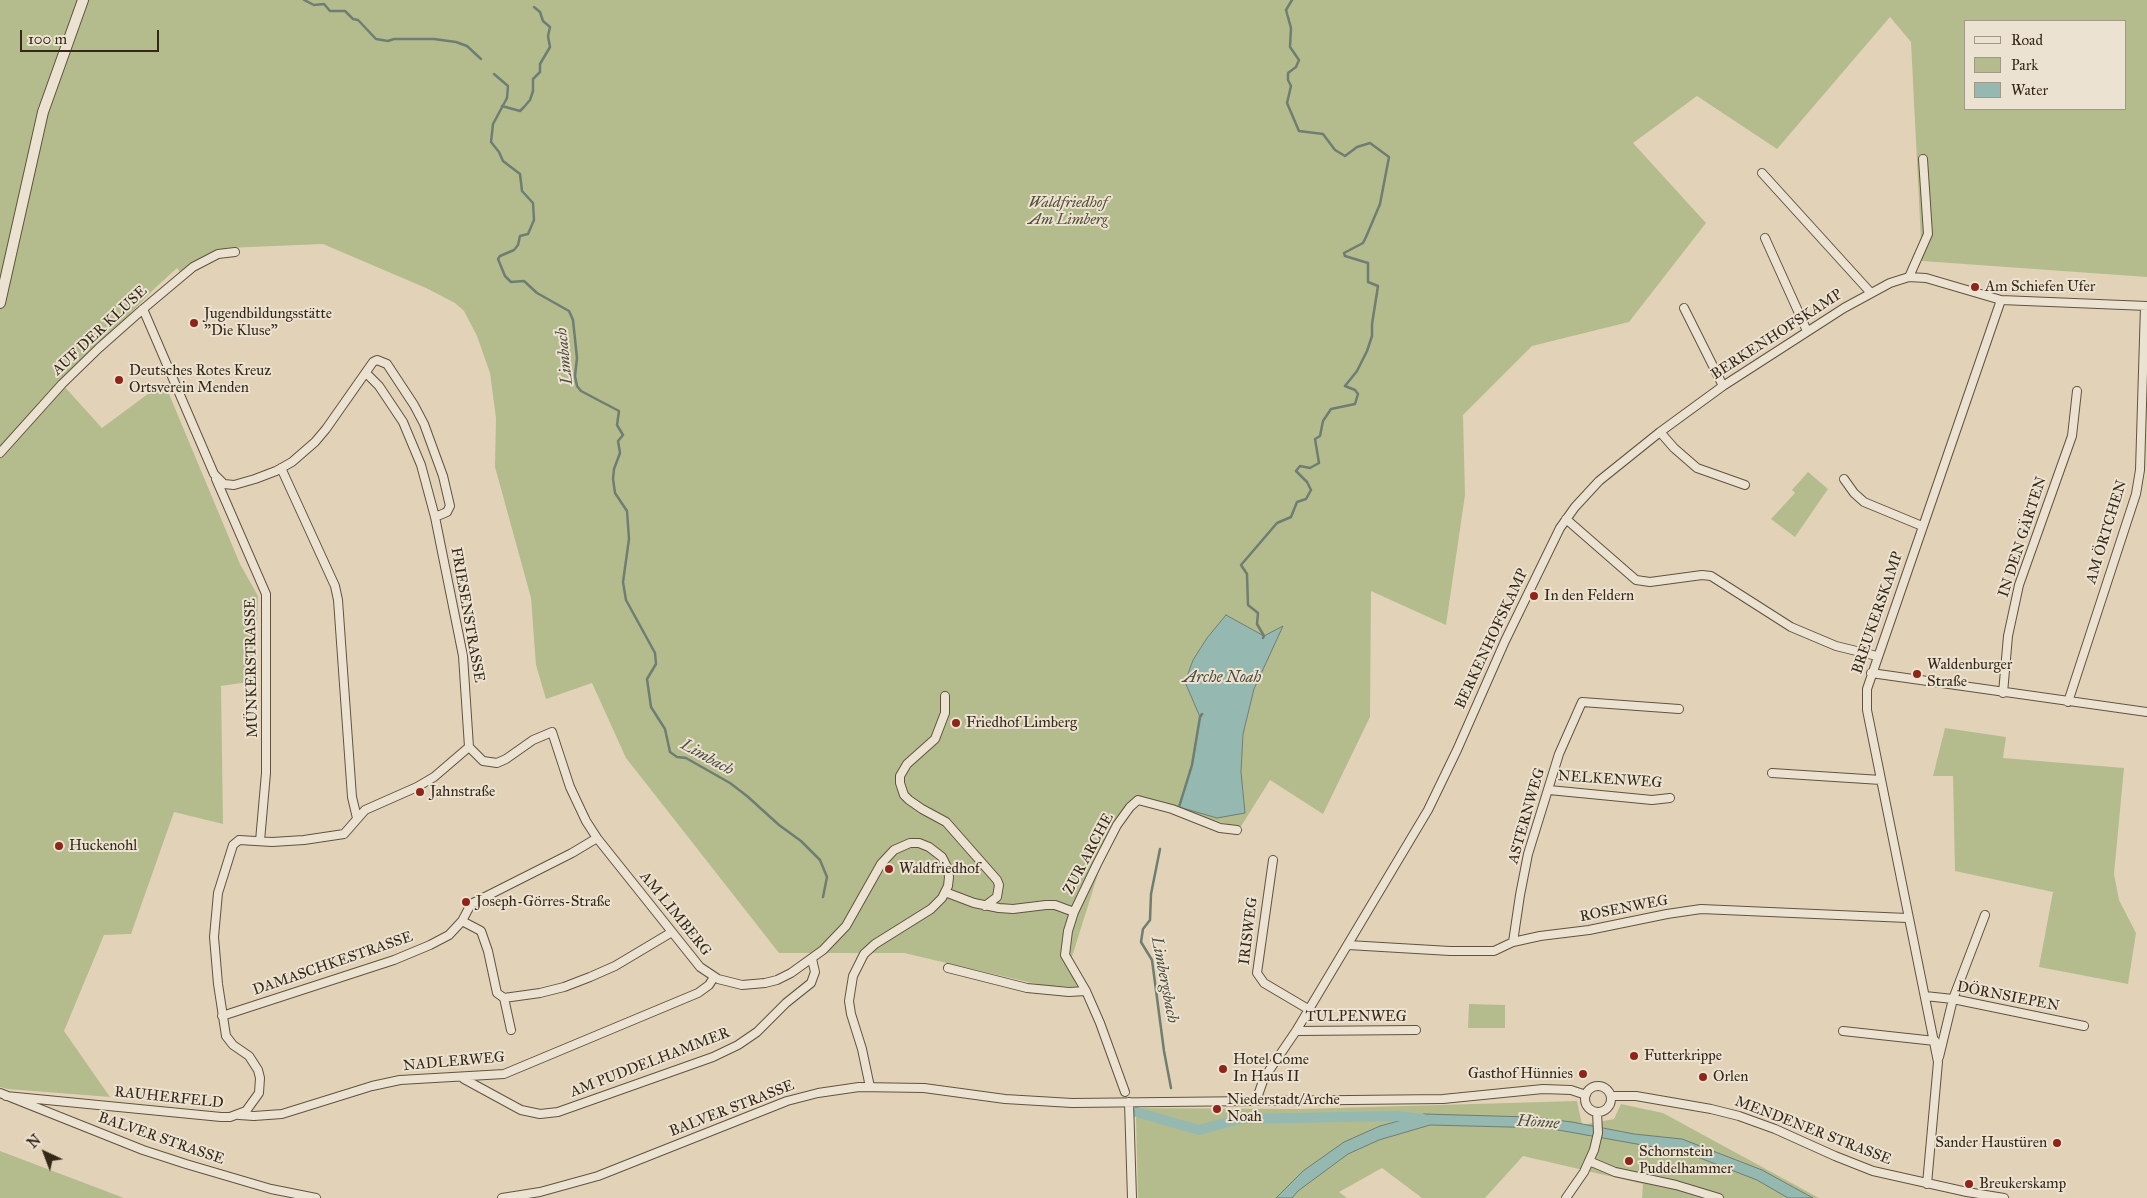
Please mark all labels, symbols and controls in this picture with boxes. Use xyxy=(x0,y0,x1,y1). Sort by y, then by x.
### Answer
scale bar xyxy=(22,20,161,52)
legend xyxy=(1964,20,2127,110)
text: 100 m xyxy=(28,30,67,48)
text: Road xyxy=(2011,31,2043,49)
text: Park xyxy=(2011,56,2038,74)
text: Water xyxy=(2011,81,2048,99)
park label: Waldfriedhof Am Limberg xyxy=(1028,194,1108,229)
place label: Am Schiefen Ufer xyxy=(1985,278,2095,296)
marker: Am Schiefen Ufer xyxy=(1969,281,1981,293)
street label: AUF DER KLUSE xyxy=(49,282,151,380)
street label: BERKENHOFSKAMP xyxy=(1708,286,1846,384)
place label: Jugendbildungsstätte "Die Kluse" xyxy=(204,305,332,340)
marker: Jugendbildungsstätte "Die Kluse" xyxy=(188,317,200,329)
water label: Limbach xyxy=(552,327,578,385)
place label: Deutsches Rotes Kreuz Ortsverein Menden xyxy=(129,362,271,397)
marker: Deutsches Rotes Kreuz Ortsverein Menden xyxy=(113,374,125,386)
street label: IN DEN GÄRTEN xyxy=(1995,474,2051,600)
street label: AM ÖRTCHEN xyxy=(2083,478,2131,586)
street label: FRIESENSTRASSE xyxy=(446,546,488,684)
street label: BREUKERSKAMP xyxy=(1849,549,1907,677)
street label: BERKENHOFSKAMP xyxy=(1452,566,1532,712)
place label: In den Feldern xyxy=(1544,587,1634,605)
marker: In den Feldern xyxy=(1528,590,1540,602)
street label: MÜNKERSTRASSE xyxy=(242,598,262,738)
place label: Waldenburger Straße xyxy=(1927,656,2012,691)
water label: Arche Noah xyxy=(1183,668,1261,688)
marker: Waldenburger Straße xyxy=(1911,668,1923,680)
place label: Friedhof Limberg xyxy=(966,714,1077,732)
marker: Friedhof Limberg xyxy=(950,717,962,729)
water label: Limbach xyxy=(677,736,737,780)
street label: ASTERNWEG xyxy=(1505,766,1549,866)
street label: NELKENWEG xyxy=(1557,767,1663,793)
place label: Jahnstraße xyxy=(430,783,495,801)
marker: Jahnstraße xyxy=(414,786,426,798)
street label: ZUR ARCHE xyxy=(1060,810,1118,898)
place label: Huckenohl xyxy=(69,837,137,855)
marker: Huckenohl xyxy=(53,840,65,852)
place label: Waldfriedhof xyxy=(899,860,980,878)
marker: Waldfriedhof xyxy=(883,863,895,875)
street label: AM LIMBERG xyxy=(635,868,715,960)
street label: ROSENWEG xyxy=(1578,892,1670,926)
place label: Joseph-Görres-Straße xyxy=(476,893,611,911)
marker: Joseph-Görres-Straße xyxy=(460,896,472,908)
street label: IRISWEG xyxy=(1236,896,1262,966)
street label: DAMASCHKESTRASSE xyxy=(251,928,415,1000)
water label: Limbergsbach xyxy=(1146,935,1182,1025)
street label: DÖRNSIEPEN xyxy=(1955,978,2061,1016)
street label: TULPENWEG xyxy=(1305,1008,1407,1026)
street label: AM PUDDELHAMMER xyxy=(568,1024,732,1102)
place label: Futterkrippe xyxy=(1644,1047,1722,1065)
street label: NADLERWEG xyxy=(402,1049,506,1075)
marker: Futterkrippe xyxy=(1628,1050,1640,1062)
place label: Hotel Come In Haus II xyxy=(1233,1051,1309,1086)
marker: Hotel Come In Haus II xyxy=(1217,1063,1229,1075)
place label: Gasthof Hünnies xyxy=(1468,1065,1573,1083)
marker: Gasthof Hünnies xyxy=(1577,1068,1589,1080)
place label: Orlen xyxy=(1713,1068,1748,1086)
marker: Orlen xyxy=(1697,1071,1709,1083)
street label: BALVER STRASSE xyxy=(667,1077,797,1141)
street label: RAUHERFELD xyxy=(114,1083,224,1113)
place label: Niederstadt/Arche Noah xyxy=(1227,1091,1340,1126)
street label: MENDENER STRASSE xyxy=(1732,1093,1894,1169)
marker: Niederstadt/Arche Noah xyxy=(1211,1103,1223,1115)
street label: BALVER STRASSE xyxy=(96,1109,226,1169)
water label: Hönne xyxy=(1516,1112,1560,1134)
north arrow xyxy=(20,1128,70,1178)
text: N xyxy=(24,1131,45,1152)
place label: Sander Haustüren xyxy=(1935,1134,2047,1152)
marker: Sander Haustüren xyxy=(2051,1137,2063,1149)
place label: Schornstein Puddelhammer xyxy=(1639,1143,1733,1178)
marker: Schornstein Puddelhammer xyxy=(1623,1155,1635,1167)
place label: Breukerskamp xyxy=(1979,1175,2066,1193)
marker: Breukerskamp xyxy=(1963,1178,1975,1190)

